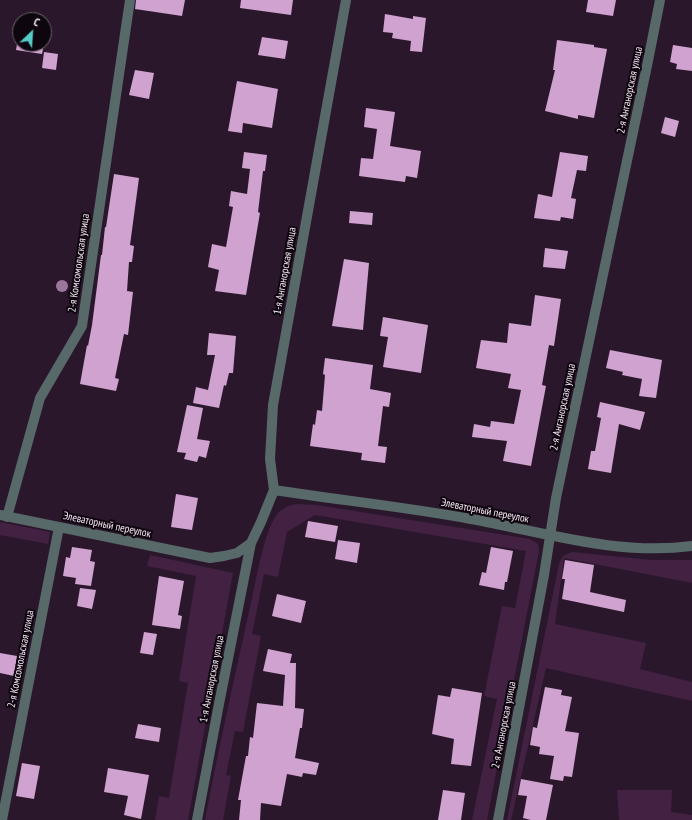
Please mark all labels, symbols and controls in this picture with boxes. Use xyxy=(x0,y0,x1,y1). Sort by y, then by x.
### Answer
north arrow xyxy=(12,12,52,52)
text: С xyxy=(31,15,42,29)
street label: 2-я Анганорская улица xyxy=(614,45,646,135)
street label: 2-я Комсомольская улица xyxy=(66,213,92,313)
street label: 1-я Анганорская улица xyxy=(271,226,299,316)
street label: 2-я Анганорская улица xyxy=(547,362,579,452)
street label: Элеваторный переулок xyxy=(440,496,530,526)
street label: Элеваторный переулок xyxy=(62,509,152,541)
street label: 2-я Комсомольская улица xyxy=(5,609,37,709)
street label: 1-я Анганорская улица xyxy=(197,634,227,724)
street label: 2-я Анганорская улица xyxy=(489,680,519,770)

